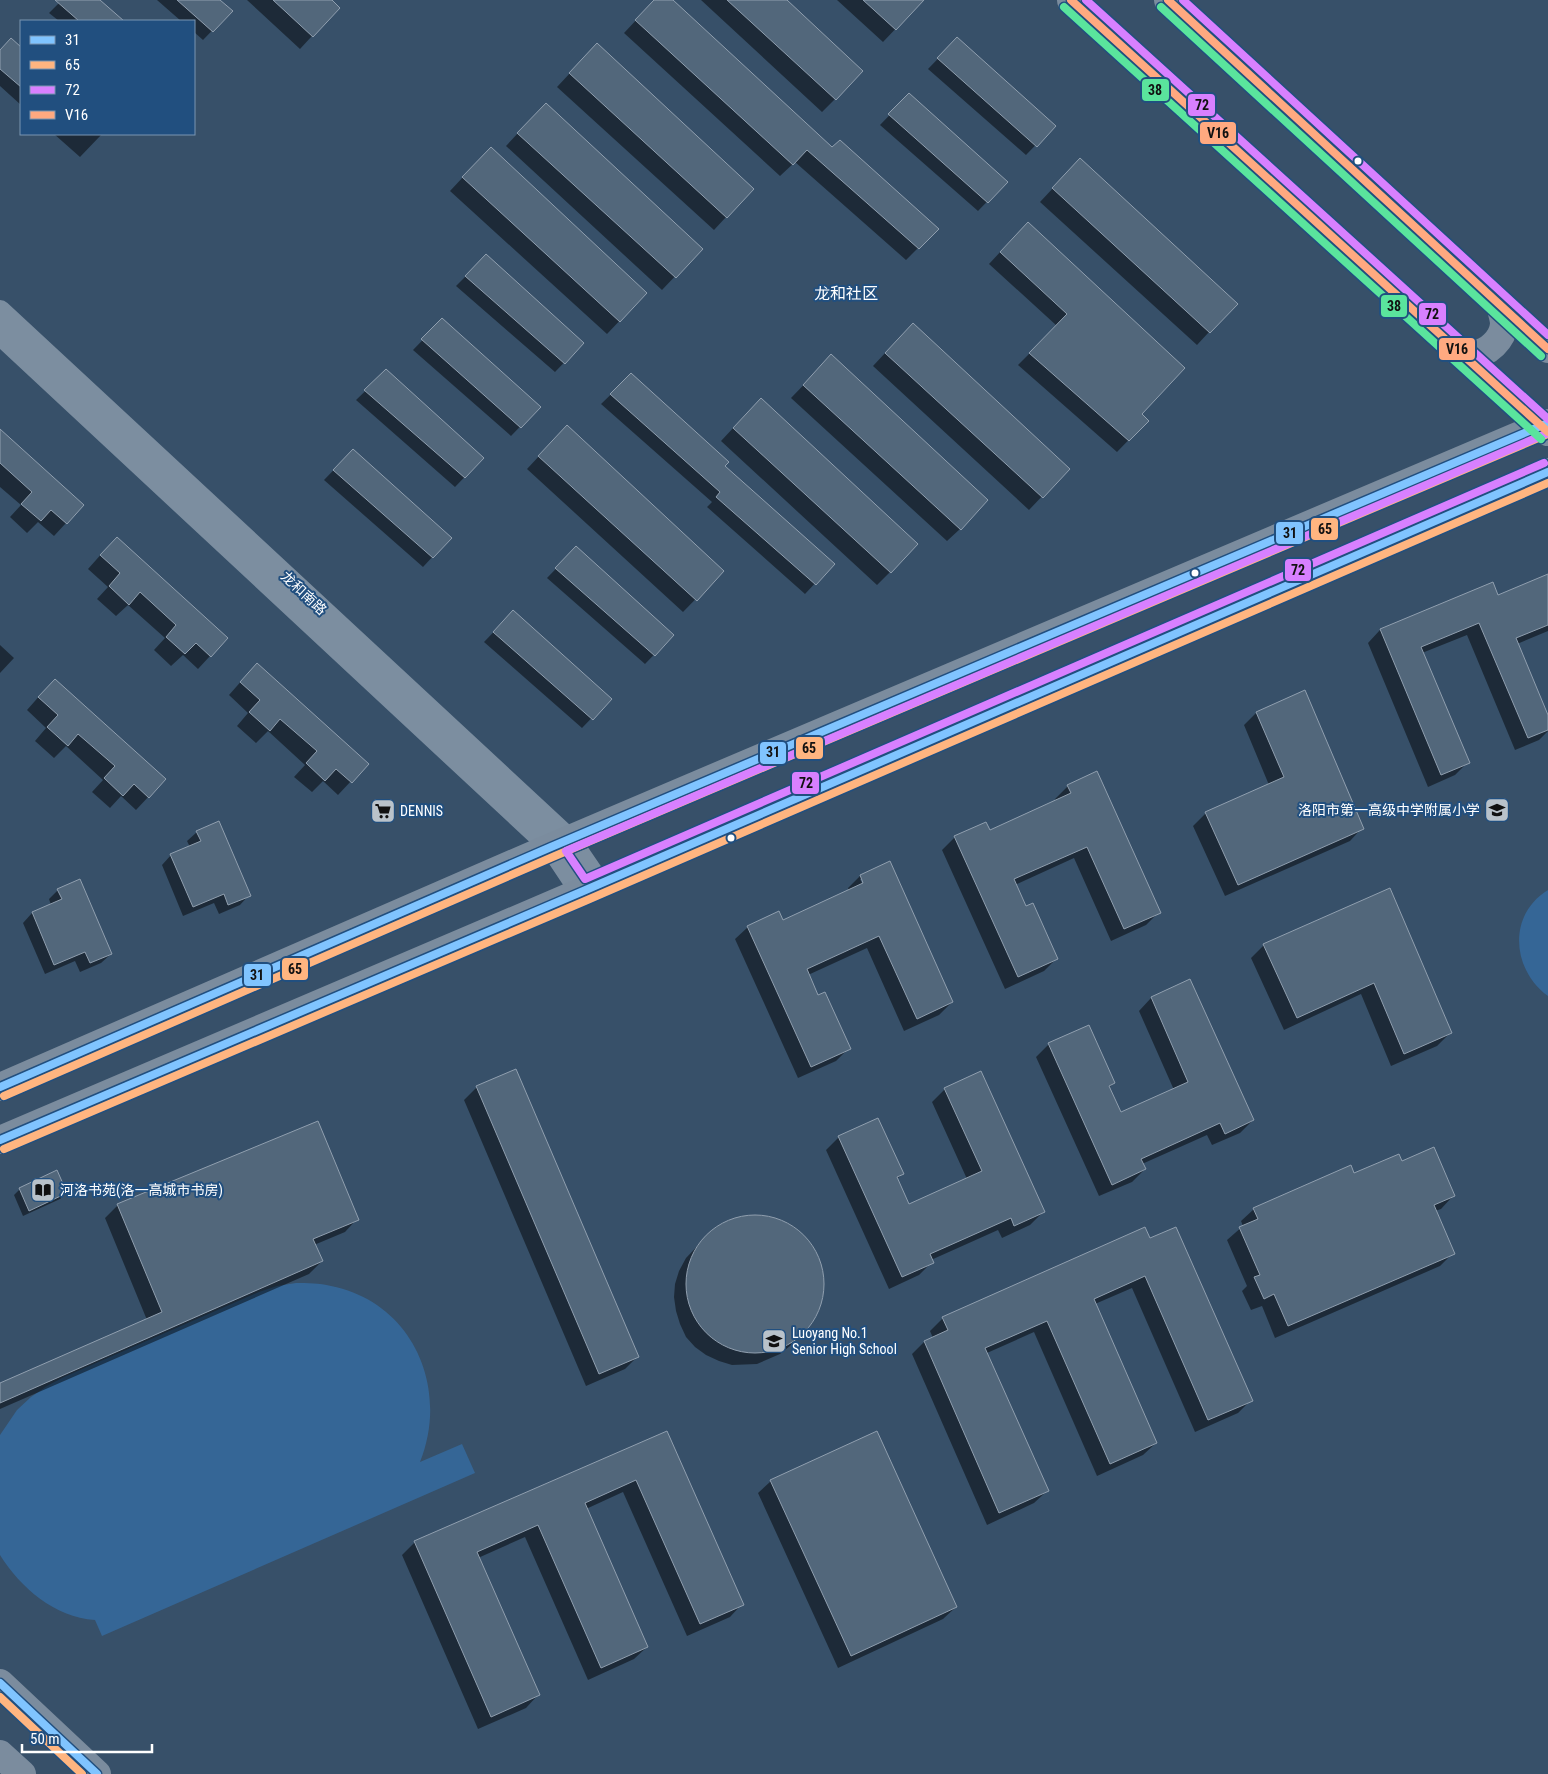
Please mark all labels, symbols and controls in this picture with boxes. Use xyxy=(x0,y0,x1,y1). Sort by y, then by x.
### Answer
legend xyxy=(20,20,195,135)
text: 31 xyxy=(65,31,80,49)
text: 65 xyxy=(65,56,80,74)
line badge: 38 xyxy=(1141,78,1170,102)
text: 72 xyxy=(65,81,80,99)
text: 38 xyxy=(1148,82,1162,98)
line badge: 72 xyxy=(1187,93,1216,117)
text: 72 xyxy=(1195,97,1209,113)
text: V16 xyxy=(65,106,88,124)
line badge: V16 xyxy=(1199,121,1237,145)
text: V16 xyxy=(1207,125,1229,141)
unlabelled marker xyxy=(1353,156,1363,166)
district label: 龙和社区 xyxy=(814,284,878,303)
line badge: 38 xyxy=(1380,294,1408,318)
text: 38 xyxy=(1387,298,1401,314)
line badge: 72 xyxy=(1418,302,1447,326)
text: 72 xyxy=(1425,306,1439,322)
line badge: V16 xyxy=(1438,337,1476,361)
text: V16 xyxy=(1446,341,1468,357)
line badge: 65 xyxy=(1310,517,1339,541)
line badge: 31 xyxy=(1275,521,1304,545)
text: 65 xyxy=(1318,521,1332,537)
text: 31 xyxy=(1283,525,1297,541)
line badge: 72 xyxy=(1284,558,1312,582)
text: 72 xyxy=(1291,562,1305,578)
street label: 龙和南路 xyxy=(278,568,330,618)
unlabelled marker xyxy=(1190,568,1200,578)
line badge: 65 xyxy=(795,736,824,760)
text: 65 xyxy=(802,740,816,756)
line badge: 31 xyxy=(759,741,787,765)
text: 31 xyxy=(766,744,780,760)
line badge: 72 xyxy=(791,771,820,795)
text: 72 xyxy=(799,775,813,791)
school or university icon: 洛阳市第一高级中学附属小学 xyxy=(1484,797,1510,823)
supermarket icon: DENNIS xyxy=(370,798,396,824)
place label: 洛阳市第一高级中学附属小学 xyxy=(1298,802,1480,818)
place label: DENNIS xyxy=(400,803,443,819)
unlabelled marker xyxy=(726,833,736,843)
line badge: 65 xyxy=(281,957,309,981)
text: 65 xyxy=(288,961,302,977)
line badge: 31 xyxy=(243,963,272,987)
text: 31 xyxy=(250,967,264,983)
library icon: 河洛书苑(洛一高城市书房) xyxy=(30,1177,56,1203)
place label: 河洛书苑(洛一高城市书房) xyxy=(60,1182,223,1199)
place label: Luoyang No.1 Senior High School xyxy=(792,1325,897,1357)
school or university icon: Luoyang No.1 Senior High School xyxy=(761,1328,787,1354)
scale bar xyxy=(22,1722,152,1754)
text: 50 m xyxy=(30,1730,60,1748)

